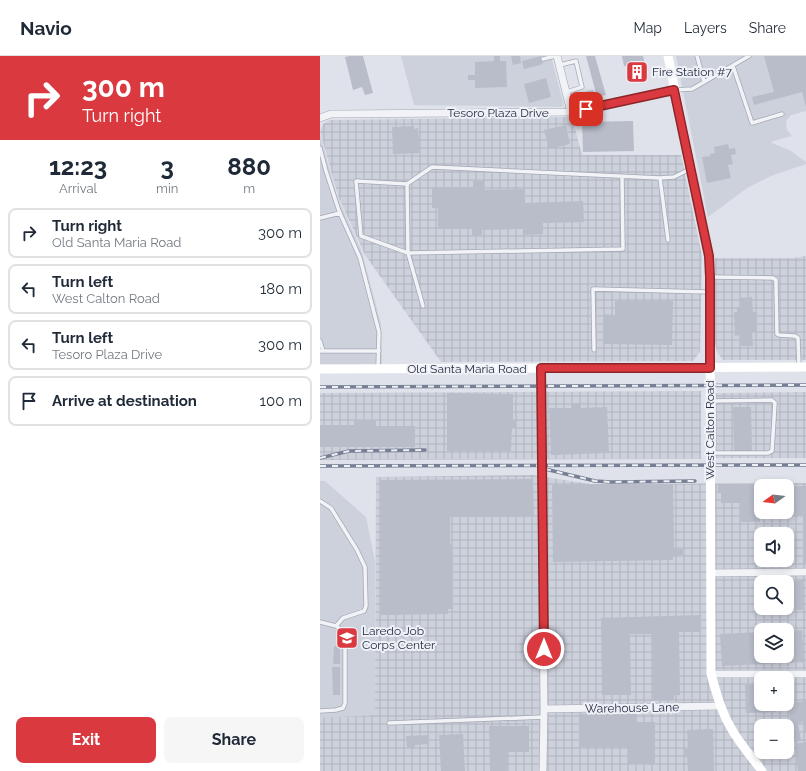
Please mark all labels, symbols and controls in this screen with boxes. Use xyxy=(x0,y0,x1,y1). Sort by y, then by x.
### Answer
text: Navio xyxy=(20,17,72,39)
text: Map xyxy=(634,20,662,36)
text: Layers xyxy=(684,20,727,36)
text: Share xyxy=(749,20,786,36)
building icon: Fire Station #7 xyxy=(624,59,650,85)
place label: Fire Station #7 xyxy=(652,65,732,79)
text: 300 m xyxy=(82,71,165,104)
icon: right xyxy=(16,72,68,124)
pin xyxy=(569,92,603,126)
icon: arrive xyxy=(575,98,597,120)
text: Turn right xyxy=(82,105,161,126)
street label: Tesoro Plaza Drive xyxy=(447,106,549,120)
text: 12:23 xyxy=(49,152,107,181)
text: 3 xyxy=(161,152,174,181)
text: 880 xyxy=(227,152,271,181)
text: Arrival xyxy=(59,181,97,196)
text: min xyxy=(156,181,178,196)
text: m xyxy=(243,181,255,196)
text: Turn right xyxy=(52,217,122,235)
icon: right xyxy=(18,222,40,244)
text: 300 m xyxy=(258,224,302,242)
text: Old Santa Maria Road xyxy=(52,235,181,250)
text: Turn left xyxy=(52,273,113,291)
icon: left xyxy=(18,278,40,300)
text: 180 m xyxy=(260,280,302,298)
text: West Calton Road xyxy=(52,291,160,306)
text: Turn left xyxy=(52,329,113,347)
icon: left xyxy=(18,334,40,356)
text: 300 m xyxy=(258,336,302,354)
text: Tesoro Plaza Drive xyxy=(52,347,162,362)
street label: Old Santa Maria Road xyxy=(407,362,527,376)
street label: West Calton Road xyxy=(703,380,717,480)
icon: arrive xyxy=(18,390,40,412)
text: Arrive at destination xyxy=(52,392,197,410)
text: 100 m xyxy=(260,392,302,410)
north arrow xyxy=(754,479,794,519)
map controls xyxy=(754,479,794,759)
button: sound xyxy=(754,527,794,567)
button: search xyxy=(754,575,794,615)
button: layers xyxy=(754,623,794,663)
place label: Laredo Job Corps Center xyxy=(362,624,436,652)
school or university icon: Laredo Job Corps Center xyxy=(334,625,360,651)
position arrow xyxy=(523,628,565,670)
button: + xyxy=(754,671,794,711)
street label: Warehouse Lane xyxy=(585,700,679,716)
button: Exit xyxy=(16,717,156,763)
button: Share xyxy=(164,717,304,763)
button: − xyxy=(754,719,794,759)

